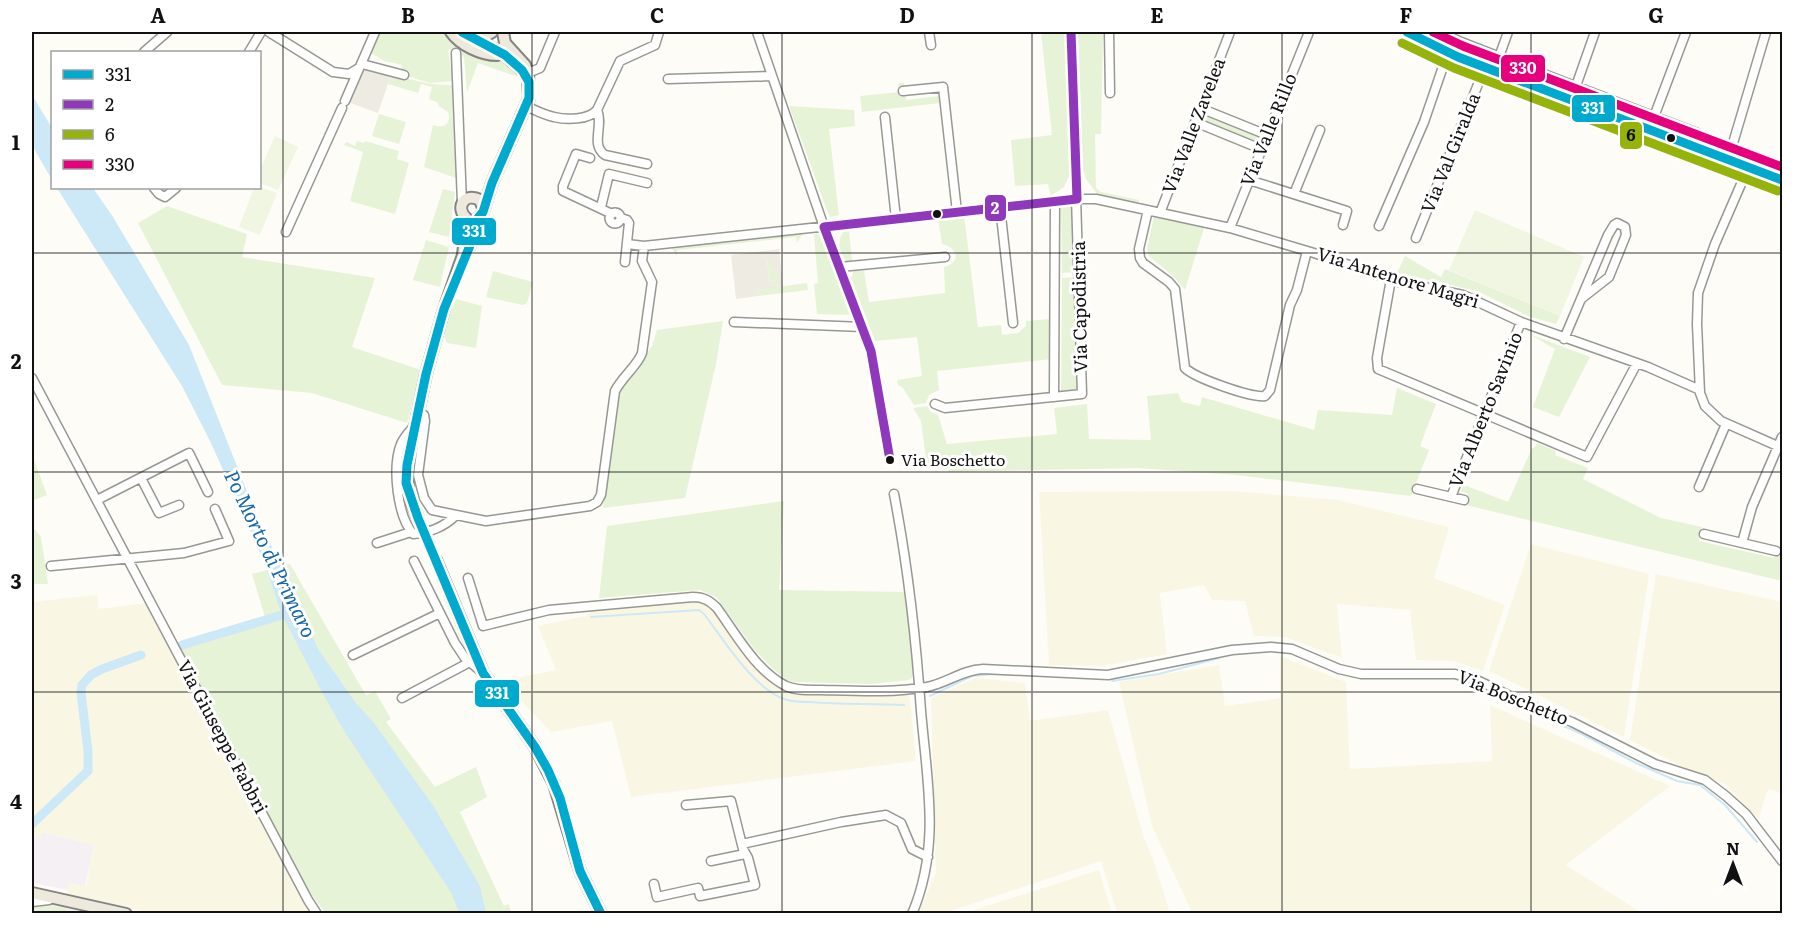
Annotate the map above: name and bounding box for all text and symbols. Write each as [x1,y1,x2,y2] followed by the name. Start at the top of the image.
[150,0,166,29] text: A
[401,0,415,29] text: B
[650,0,664,29] text: C
[899,0,915,29] text: D
[1150,0,1164,29] text: E
[1400,0,1413,29] text: F
[1648,0,1664,29] text: G
[51,51,261,189] legend
[1154,53,1231,197] street label: Via Valle Zavelea
[1500,54,1546,83] line badge: 330
[1509,55,1537,79] text: 330
[105,60,131,87] text: 331
[1233,69,1303,190] street label: Via Valle Rillo
[1413,88,1486,217] street label: Via Val Giralda
[105,90,114,117] text: 2
[1571,94,1616,123] line badge: 331
[1581,95,1605,119] text: 331
[105,120,115,147] text: 6
[1619,121,1643,150] line badge: 6
[1626,122,1636,146] text: 6
[12,126,20,156] text: 1
[1665,132,1677,144] unlabelled marker
[105,150,134,177] text: 330
[984,194,1007,222] line badge: 2
[991,195,1000,219] text: 2
[931,208,943,220] unlabelled marker
[451,217,497,246] line badge: 331
[462,218,486,242] text: 331
[1314,239,1483,314] street label: Via Antenore Magri
[1064,241,1093,373] street label: Via Capodistria
[1441,327,1528,492] street label: Via Alberto Savinio
[11,345,22,375] text: 2
[901,447,1005,471] place label: Via Boschetto
[884,454,896,466] marker: Via Boschetto
[218,464,325,642] water label: Po Morto di Primaro
[10,565,22,595] text: 3
[171,655,275,818] street label: Via Giuseppe Fabbri
[1454,662,1573,731] street label: Via Boschetto
[474,679,520,708] line badge: 331
[485,680,509,704] text: 331
[10,785,22,815] text: 4
[1703,834,1763,894] north arrow
[1726,836,1740,860] text: N

